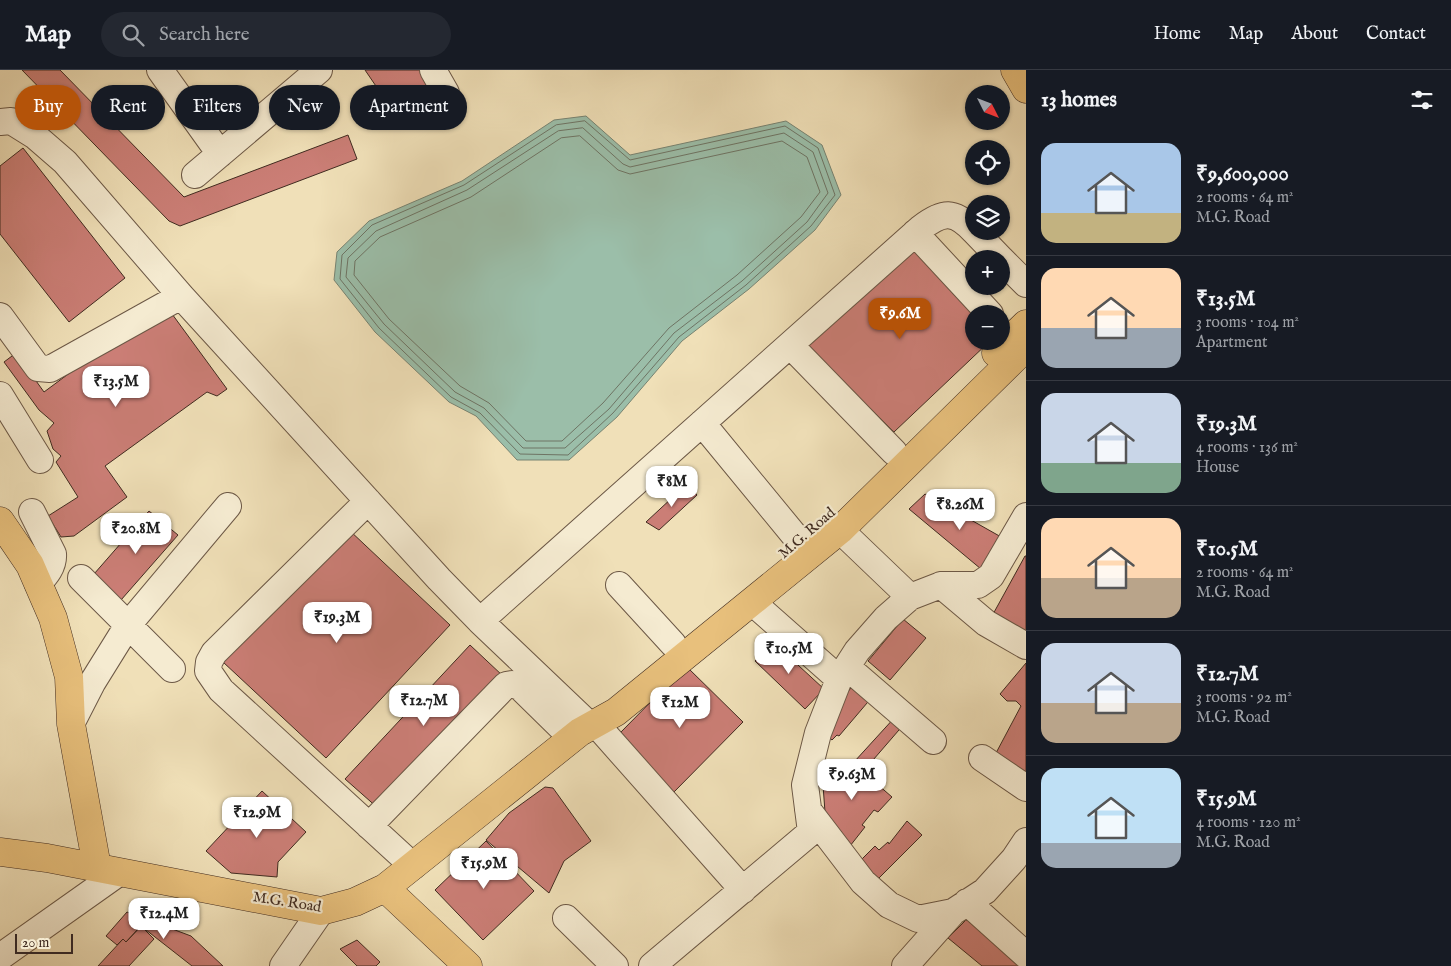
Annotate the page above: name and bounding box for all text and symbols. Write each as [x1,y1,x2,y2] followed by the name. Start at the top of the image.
[101,12,451,57] search box
[25,19,71,50] text: Map
[119,21,147,49] icon: search
[159,23,250,47] text: Search here
[1154,23,1201,46] text: Home
[1229,23,1263,46] text: Map
[1291,23,1338,46] text: About
[1366,23,1426,46] text: Contact
[15,85,81,130] chip: Buy
[91,85,165,130] chip: Rent
[175,85,259,130] chip: Filters
[269,85,340,130] chip: New
[350,85,467,130] chip: Apartment
[965,85,1010,130] north arrow
[965,85,1010,350] map controls
[1408,86,1436,114] icon: filters
[1041,87,1117,114] text: 13 homes
[965,140,1010,185] button: locate
[1196,161,1289,188] text: ₹9,600,000
[1081,163,1141,223] icon: home
[1196,188,1294,208] text: 2 rooms · 64 m²
[965,195,1010,240] button: layers
[1196,208,1270,228] text: M.G. Road
[965,250,1010,295] button: +
[1196,286,1256,313] text: ₹13.5M
[1081,288,1141,348] icon: home
[865,298,935,340] pin: ₹9.6M
[879,304,921,324] text: ₹9.6M
[965,305,1010,350] button: −
[1196,313,1299,333] text: 3 rooms · 104 m²
[1196,333,1267,353] text: Apartment
[75,366,157,408] pin: ₹13.5M
[93,372,139,392] text: ₹13.5M
[1196,411,1257,438] text: ₹19.3M
[1081,413,1141,473] icon: home
[1196,438,1298,458] text: 4 rooms · 136 m²
[1196,458,1239,478] text: House
[648,466,696,508] pin: ₹8M
[657,472,687,492] text: ₹8M
[919,488,1001,531] pin: ₹8.26M
[936,495,984,515] text: ₹8.26M
[775,502,840,563] street label: M.G. Road
[95,512,177,555] pin: ₹20.8M
[111,519,161,539] text: ₹20.8M
[1196,536,1258,563] text: ₹10.5M
[1081,538,1141,598] icon: home
[1196,563,1294,583] text: 2 rooms · 64 m²
[1196,583,1270,603] text: M.G. Road
[296,602,378,644] pin: ₹19.3M
[314,608,360,628] text: ₹19.3M
[748,632,830,675] pin: ₹10.5M
[765,639,813,659] text: ₹10.5M
[1196,661,1259,688] text: ₹12.7M
[1081,663,1141,723] icon: home
[383,684,465,727] pin: ₹12.7M
[650,686,710,729] pin: ₹12M
[1196,688,1292,708] text: 3 rooms · 92 m²
[400,691,448,711] text: ₹12.7M
[661,693,699,713] text: ₹12M
[1196,708,1270,728] text: M.G. Road
[811,758,893,801] pin: ₹9.63M
[828,765,876,785] text: ₹9.63M
[1196,786,1257,813] text: ₹15.9M
[1081,788,1141,848] icon: home
[216,796,298,839] pin: ₹12.9M
[233,803,281,823] text: ₹12.9M
[1196,813,1301,833] text: 4 rooms · 120 m²
[1196,833,1270,853] text: M.G. Road
[443,848,525,890] pin: ₹15.9M
[461,854,507,874] text: ₹15.9M
[251,887,324,917] street label: M.G. Road
[123,898,205,940] pin: ₹12.4M
[139,904,189,924] text: ₹12.4M
[15,931,72,954] scale bar
[22,934,49,952] text: 20 m

